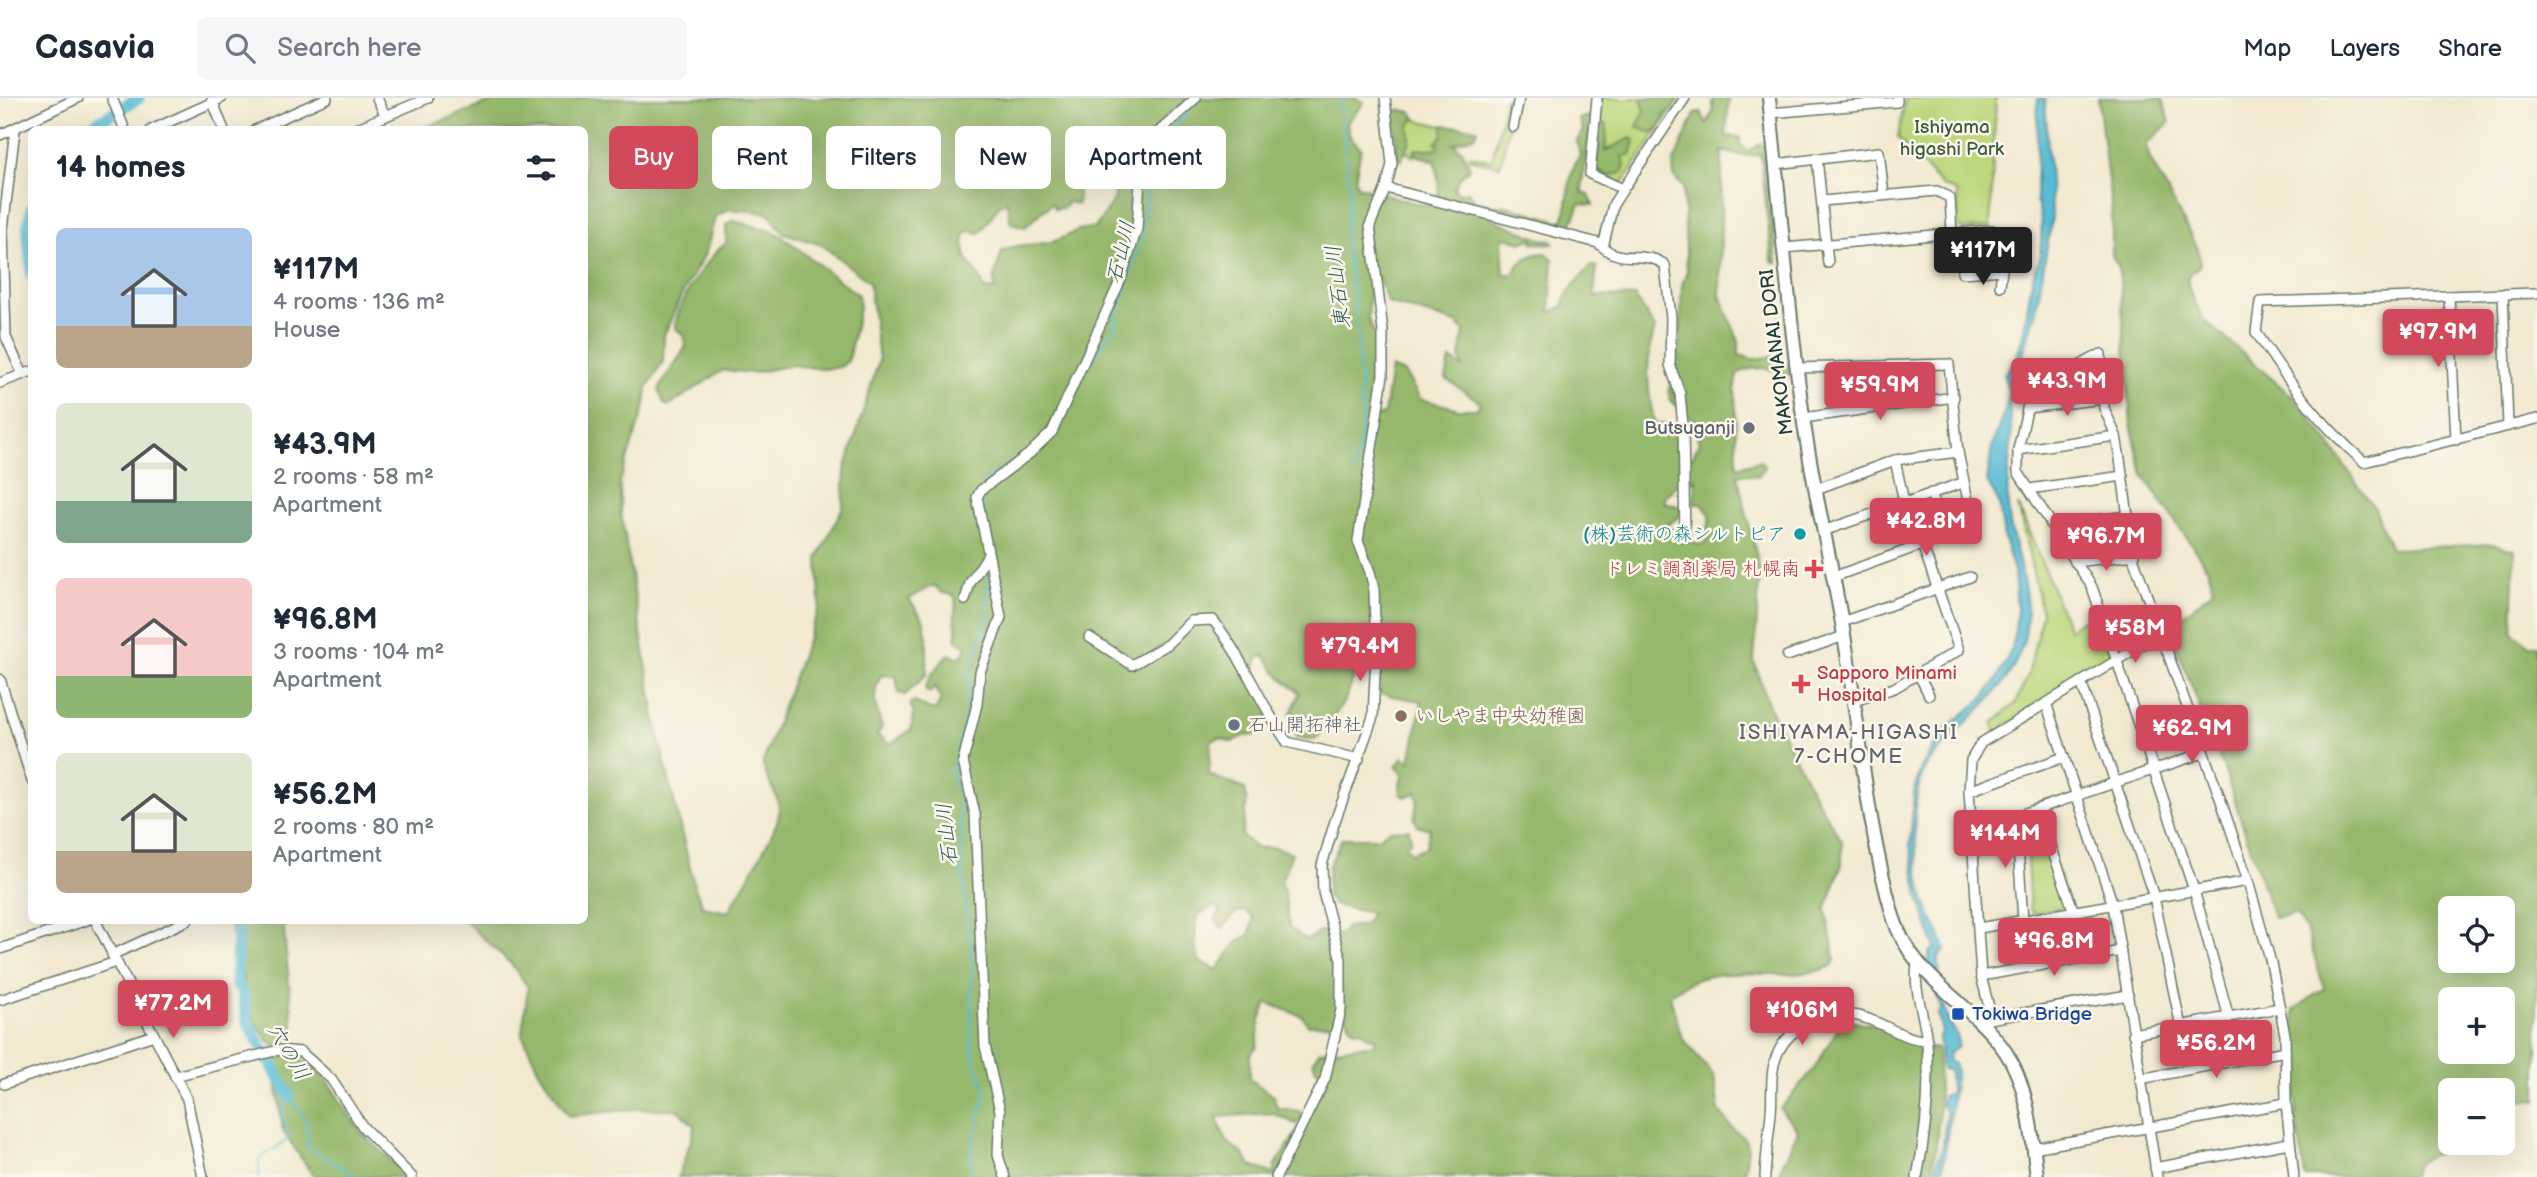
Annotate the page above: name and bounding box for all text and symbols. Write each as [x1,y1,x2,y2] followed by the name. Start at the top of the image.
[197,17,687,80] search box
[35,28,155,68] text: Casavia
[221,29,259,67] icon: search
[277,33,421,64] text: Search here
[2243,34,2291,63] text: Map
[2329,34,2400,63] text: Layers
[2438,34,2502,63] text: Share
[1900,116,2005,161] park label: Ishiyama higashi Park
[609,126,698,189] chip: Buy
[712,126,812,189] chip: Rent
[826,126,941,189] chip: Filters
[955,126,1051,189] chip: New
[1065,126,1226,189] chip: Apartment
[522,149,560,187] icon: filters
[56,150,185,186] text: 14 homes
[1101,218,1141,286] water label: 石山川
[1934,228,2032,287] pin: ¥117M
[1950,236,2016,264] text: ¥117M
[1320,244,1356,330] water label: 東石山川
[273,252,359,288] text: ¥117M
[112,256,196,340] icon: home
[1755,268,1799,436] street label: MAKOMANAI DORI
[273,288,445,316] text: 4 rooms · 136 m²
[2381,310,2495,369] pin: ¥97.9M
[273,316,340,344] text: House
[2399,318,2477,346] text: ¥97.9M
[2010,358,2124,418] pin: ¥43.9M
[1823,362,1937,422] pin: ¥59.9M
[2027,367,2107,395] text: ¥43.9M
[1840,371,1920,399] text: ¥59.9M
[1644,417,1735,440] place label: Butsuganji
[1741,420,1757,436] marker: Butsuganji
[273,427,377,463] text: ¥43.9M
[112,431,196,515] icon: home
[273,463,434,491] text: 2 rooms · 58 m²
[273,491,382,519] text: Apartment
[1869,498,1983,558] pin: ¥42.8M
[1886,507,1966,535] text: ¥42.8M
[2049,514,2163,573] pin: ¥96.7M
[2066,522,2146,550] text: ¥96.7M
[1583,523,1786,546] place label: (株)芸術の森シルトピア
[1792,526,1808,542] marker: (株)芸術の森シルトピア
[1605,558,1800,581] place label: ドレミ調剤薬局 札幌南
[1806,561,1822,577] marker: ドレミ調剤薬局 札幌南
[273,602,378,638] text: ¥96.8M
[112,606,196,690] icon: home
[2094,606,2176,665] pin: ¥58M
[2104,614,2166,642] text: ¥58M
[1303,624,1417,683] pin: ¥79.4M
[1321,632,1399,660] text: ¥79.4M
[273,638,444,666] text: 3 rooms · 104 m²
[1817,662,1957,707] place label: Sapporo Minami Hospital
[273,666,382,694] text: Apartment
[1791,674,1811,694] marker: Sapporo Minami Hospital
[1415,705,1586,728] place label: いしやま中央幼稚園
[2135,706,2249,765] pin: ¥62.9M
[1393,708,1409,724] marker: いしやま中央幼稚園
[1248,714,1362,737] place label: 石山開拓神社
[2152,714,2232,742] text: ¥62.9M
[1226,717,1242,733] marker: 石山開拓神社
[1739,720,1959,769] district label: ISHIYAMA-HIGASHI 7-CHOME
[273,777,377,813] text: ¥56.2M
[112,781,196,865] icon: home
[931,801,963,867] water label: 石山川
[1956,810,2054,870] pin: ¥144M
[273,813,434,841] text: 2 rooms · 80 m²
[1970,819,2040,847] text: ¥144M
[273,841,382,869] text: Apartment
[2438,896,2515,1155] map controls
[2438,896,2515,973] button: locate
[1997,918,2111,978] pin: ¥96.8M
[2014,927,2094,955] text: ¥96.8M
[116,981,230,1040] pin: ¥77.2M
[2438,987,2515,1064] button: +
[1753,988,1851,1047] pin: ¥106M
[134,989,212,1017] text: ¥77.2M
[1766,996,1838,1024] text: ¥106M
[1972,1003,2092,1026] place label: Tokiwa Bridge
[1950,1006,1966,1022] marker: Tokiwa Bridge
[261,1019,315,1085] water label: 穴の川
[2159,1020,2273,1080] pin: ¥56.2M
[2176,1029,2256,1057] text: ¥56.2M
[2438,1078,2515,1155] button: −

